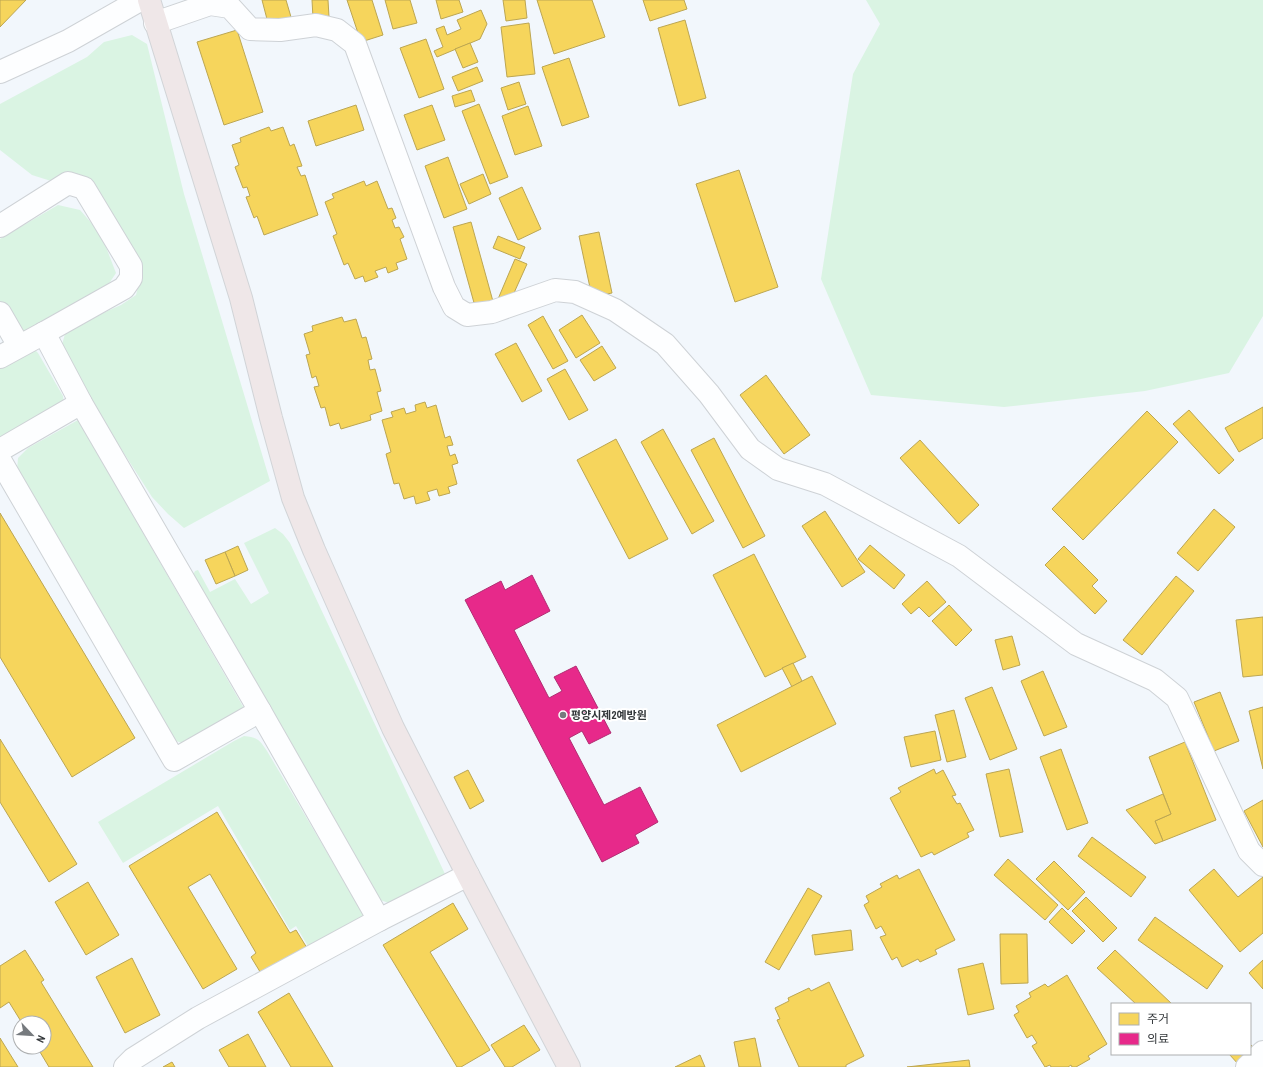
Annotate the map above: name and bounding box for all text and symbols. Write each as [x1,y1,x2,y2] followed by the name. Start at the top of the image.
[571,708,647,722] place label: 평양시제2예방원
[558,710,568,720] marker: 평양시제2예방원
[1111,1003,1251,1055] legend
[1147,1011,1169,1027] text: 주거
[12,1015,52,1055] north arrow
[1147,1031,1169,1047] text: 의료
[33,1033,49,1045] text: N

